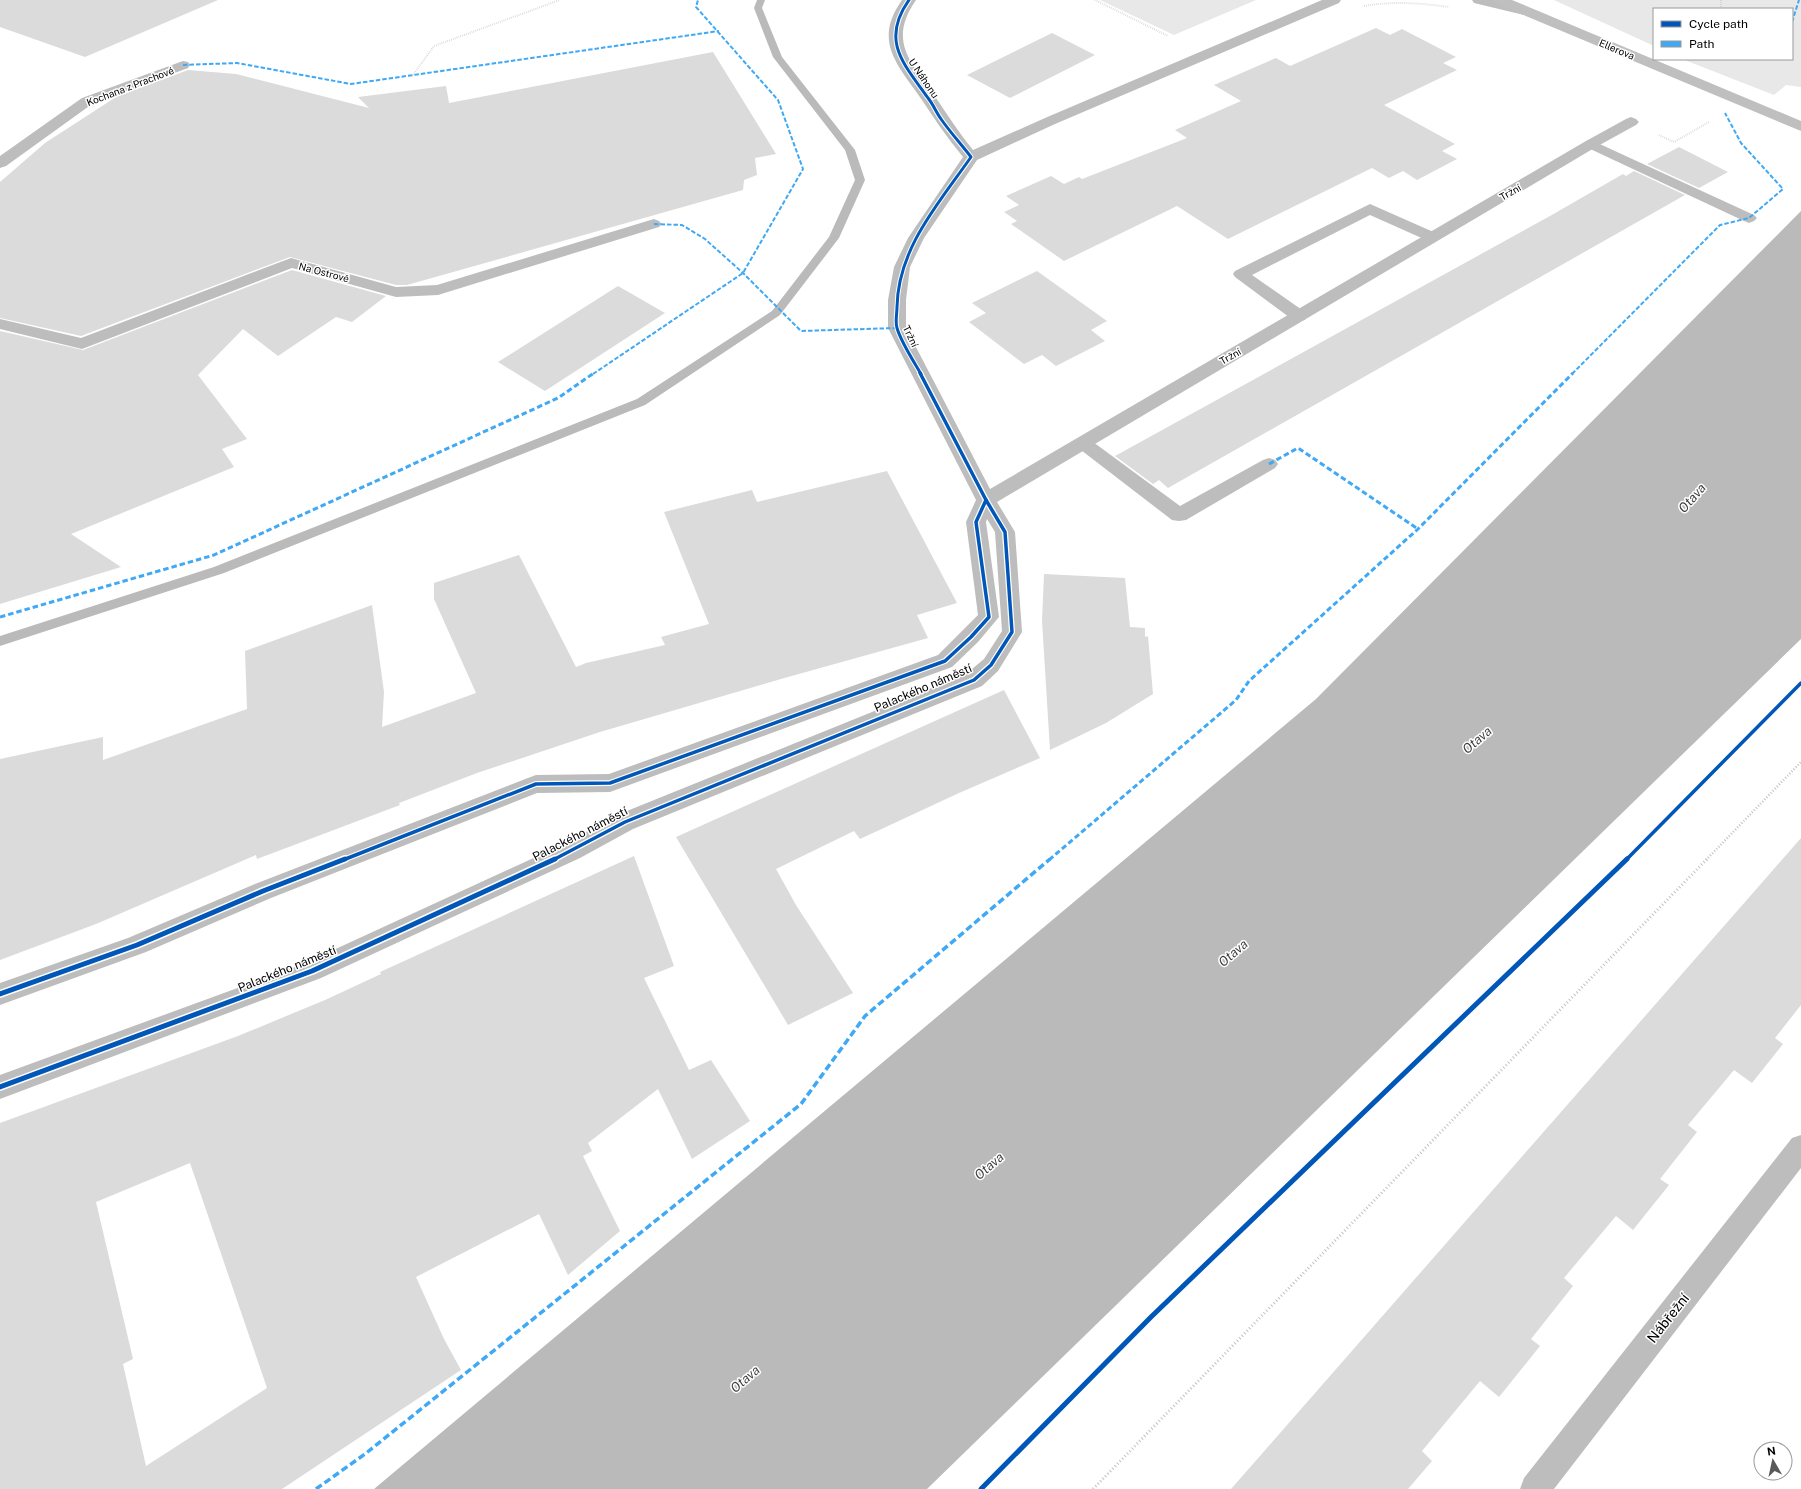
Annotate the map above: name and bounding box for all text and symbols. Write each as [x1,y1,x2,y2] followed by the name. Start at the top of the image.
[1653,8,1793,60] legend
[1689,17,1748,31] text: Cycle path
[1598,36,1636,62] street label: Ellerova
[1689,37,1715,51] text: Path
[906,56,942,100] street label: U Náhonu
[85,64,176,108] street label: Kochana z Prachové
[1497,181,1523,203] street label: Tržní
[298,260,351,285] street label: Na Ostrově
[901,323,922,349] street label: Tržní
[1217,345,1243,367] street label: Tržní
[1675,480,1709,516] water label: Otava
[872,661,975,715] street label: Palackého náměstí
[1459,723,1495,757] water label: Otava
[530,803,631,864] street label: Palackého náměstí
[1215,936,1251,970] water label: Otava
[236,942,339,995] street label: Palackého náměstí
[971,1149,1007,1183] water label: Otava
[1644,1290,1693,1346] street label: Nábřežní
[727,1362,763,1396] water label: Otava
[1753,1441,1793,1481] north arrow
[1766,1445,1777,1458] text: N

